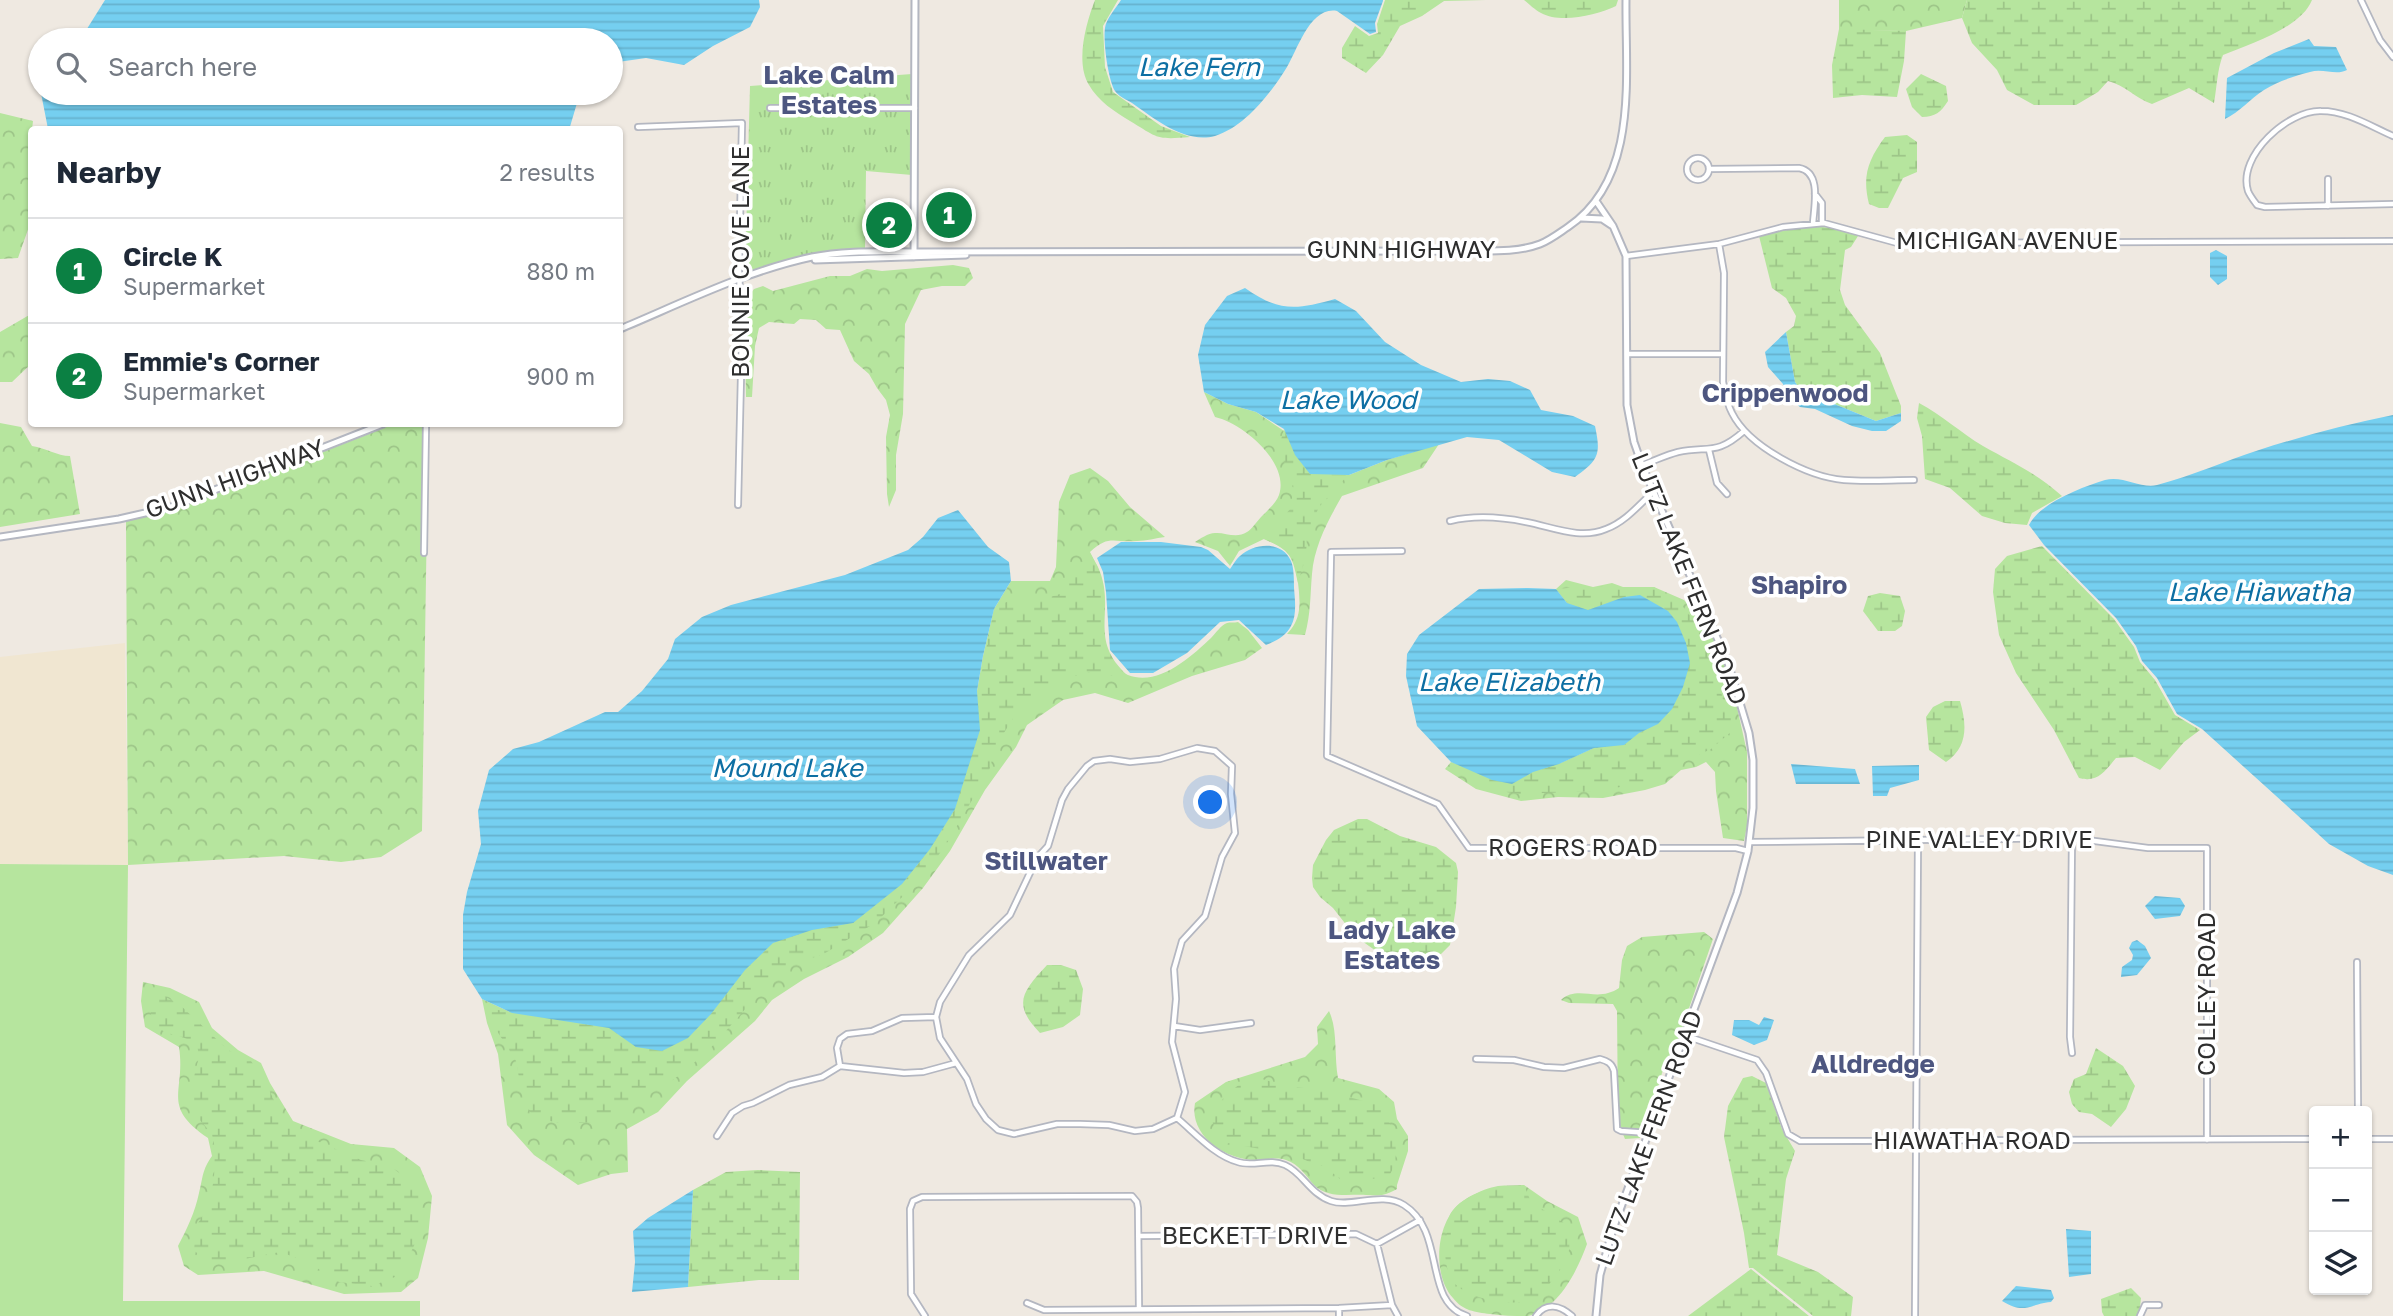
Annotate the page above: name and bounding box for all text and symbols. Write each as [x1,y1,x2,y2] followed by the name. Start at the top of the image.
[28,28,623,105] search box
[52,48,90,86] icon: search
[108,51,257,82] text: Search here
[1138,51,1261,82] water label: Lake Fern
[763,59,895,120] district label: Lake Calm Estates
[725,146,754,378] street label: BONNIE COVE LANE
[56,154,161,190] text: Nearby
[499,158,595,186] text: 2 results
[926,189,972,241] pin: 1
[866,199,912,251] pin: 2
[1896,225,2118,254] street label: MICHIGAN AVENUE
[1307,234,1496,263] street label: GUNN HIGHWAY
[123,241,223,272] text: Circle K
[73,257,85,285] text: 1
[527,257,595,285] text: 880 m
[123,272,266,300] text: Supermarket
[123,346,320,377] text: Emmie's Corner
[72,362,86,390] text: 2
[526,362,595,390] text: 900 m
[123,377,266,405] text: Supermarket
[1701,377,1869,408] district label: Crippenwood
[1280,384,1419,415] water label: Lake Wood
[141,432,329,523] street label: GUNN HIGHWAY
[1626,448,1754,709] street label: LUTZ LAKE FERN ROAD
[1751,569,1847,600] district label: Shapiro
[2168,576,2352,607] water label: Lake Hiawatha
[1418,666,1601,697] water label: Lake Elizabeth
[711,752,865,783] water label: Mound Lake
[1193,785,1227,819] your location
[1865,824,2093,853] street label: PINE VALLEY DRIVE
[1488,832,1658,861] street label: ROGERS ROAD
[984,845,1108,876] district label: Stillwater
[2191,912,2220,1076] street label: COLLEY ROAD
[1328,914,1456,975] district label: Lady Lake Estates
[1588,1006,1707,1269] street label: LUTZ LAKE FERN ROAD
[1811,1048,1935,1079] district label: Alldredge
[2309,1106,2372,1295] map controls
[2309,1106,2372,1169] button: +
[1873,1125,2071,1154] street label: HIAWATHA ROAD
[2309,1169,2372,1232] button: −
[1162,1220,1348,1249] street label: BECKETT DRIVE
[2309,1232,2372,1295] button: layers

